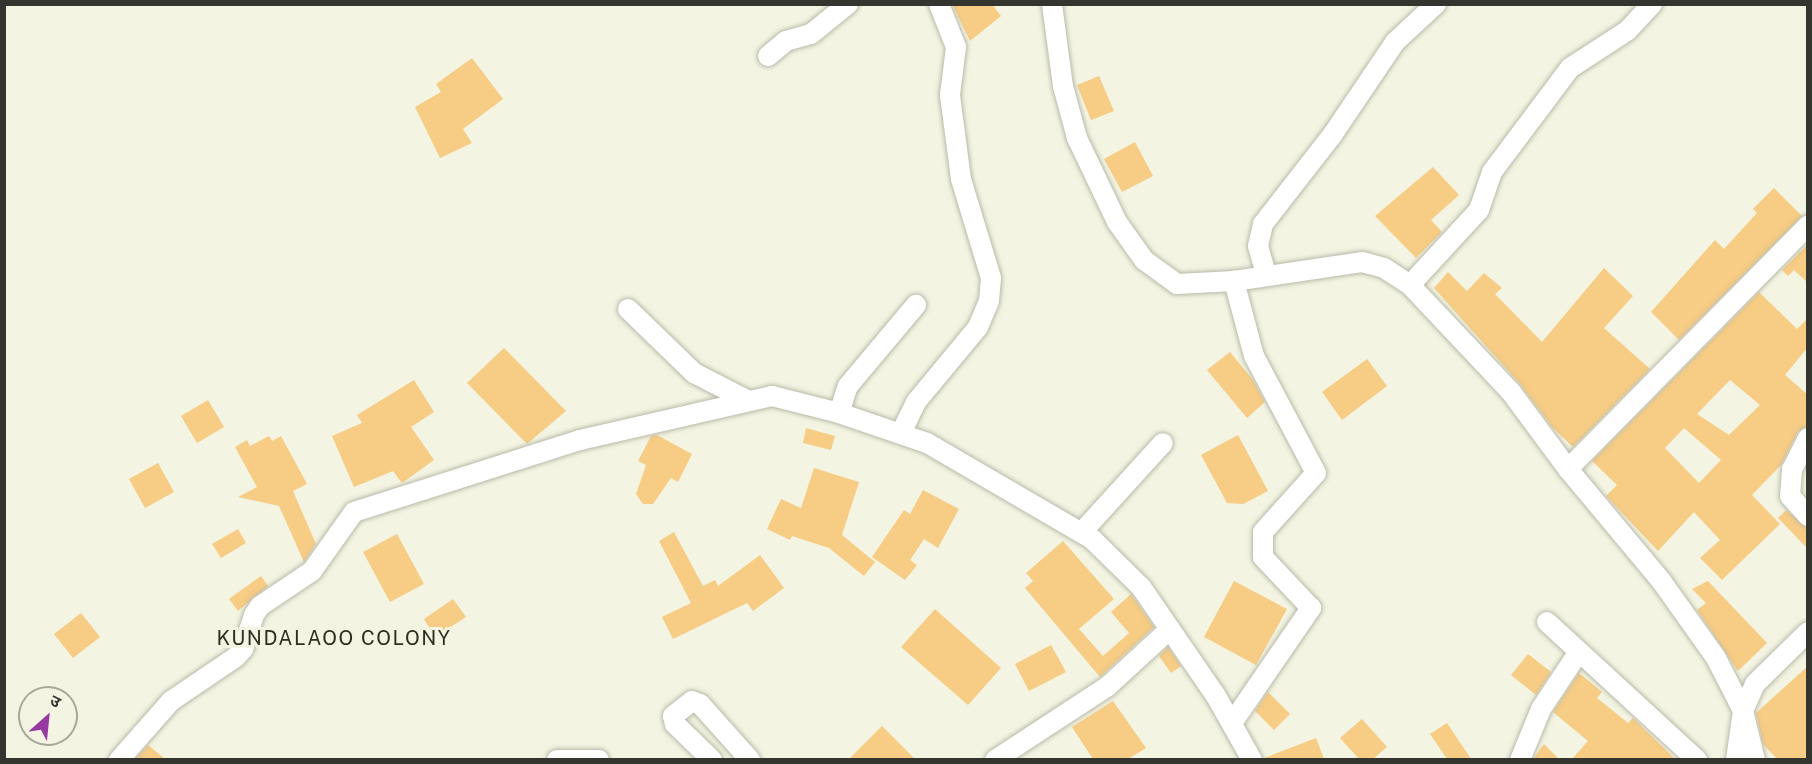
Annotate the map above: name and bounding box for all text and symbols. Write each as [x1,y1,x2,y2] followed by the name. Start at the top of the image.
[217,626,451,650] district label: KUNDALAOO COLONY
[18,686,78,746] north arrow
[47,691,64,712] text: उ

